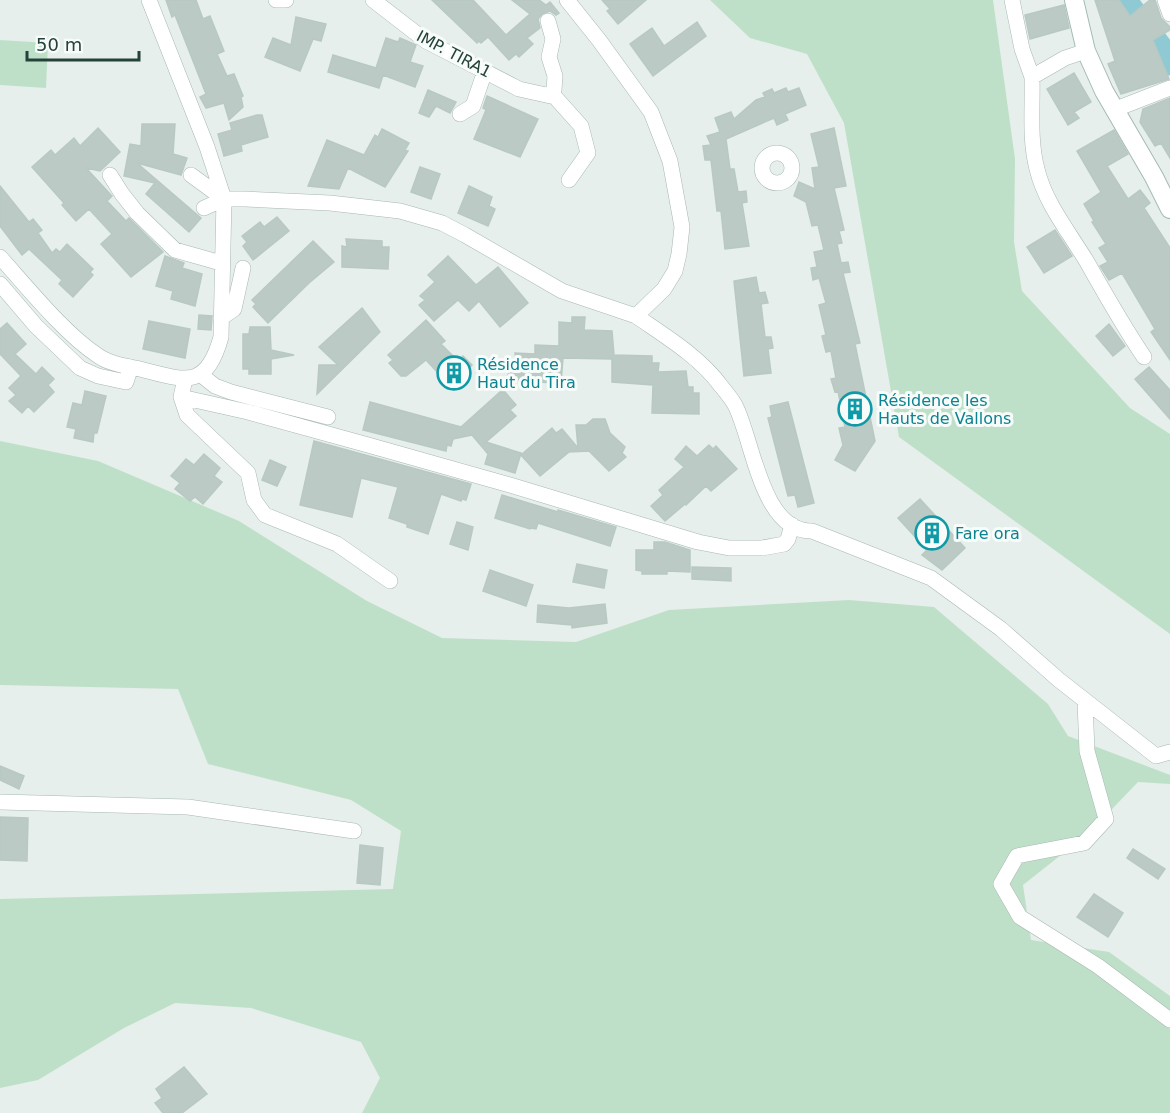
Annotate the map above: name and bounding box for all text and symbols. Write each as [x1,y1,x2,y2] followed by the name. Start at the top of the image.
[27,24,140,62] scale bar
[413,26,495,82] street label: IMP. TIRA1
[36,34,82,55] text: 50 m
[436,355,472,391] building icon: Résidence Haut du Tira
[477,355,576,392] place label: Résidence Haut du Tira
[837,391,873,427] building icon: Résidence les Hauts de Vallons
[878,391,1011,428] place label: Résidence les Hauts de Vallons
[914,515,950,551] building icon: Fare ora
[955,524,1020,543] place label: Fare ora

